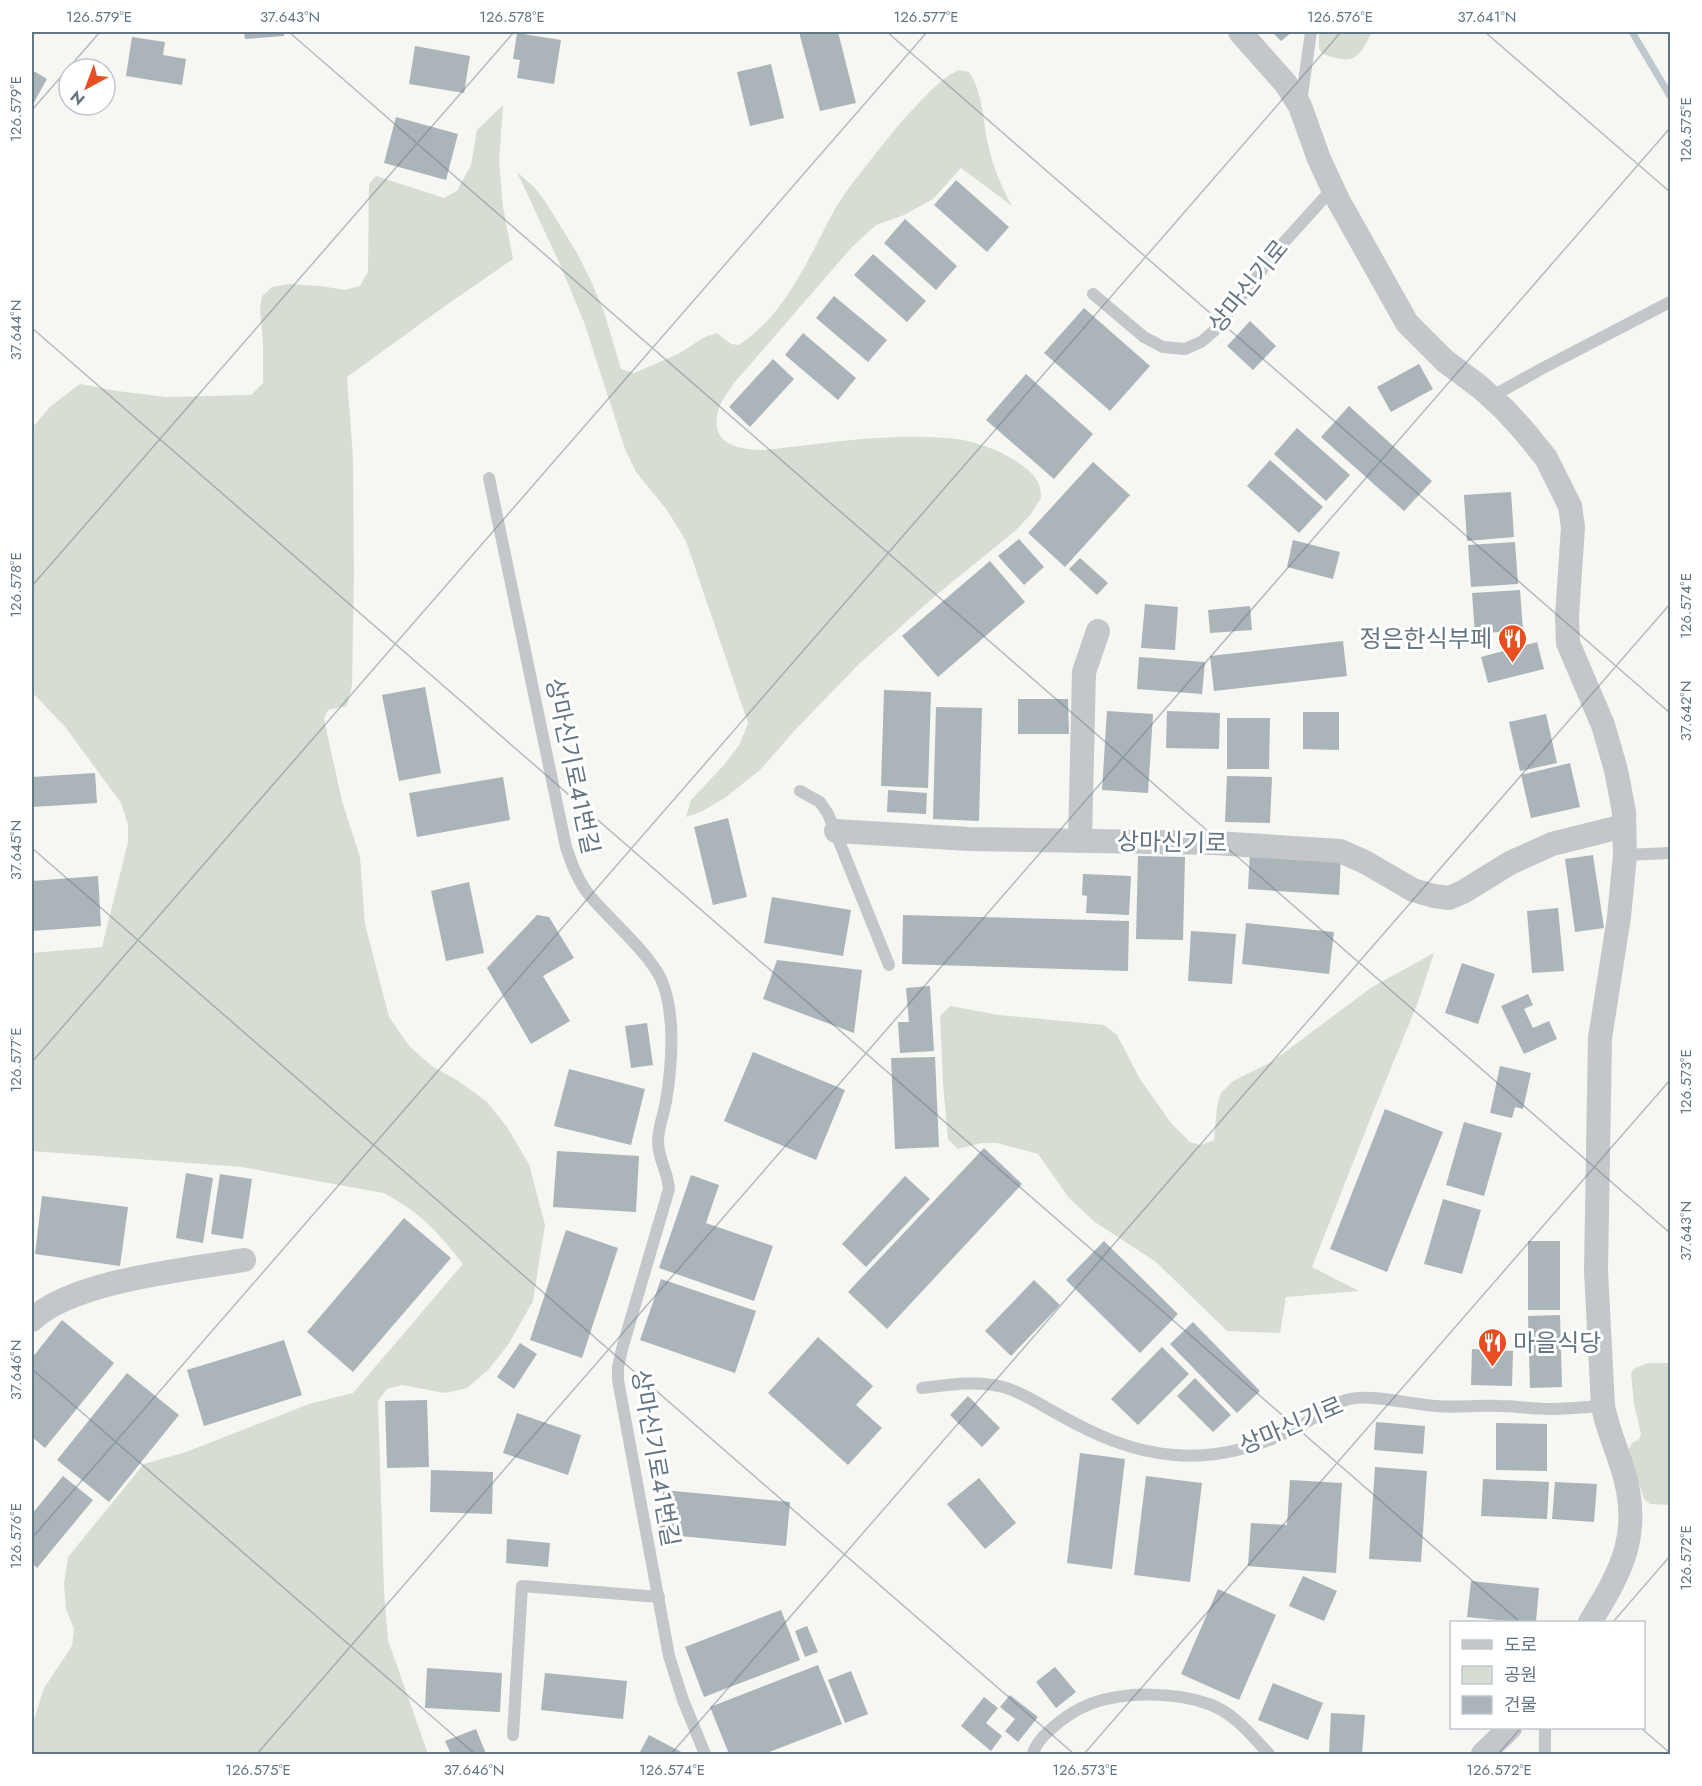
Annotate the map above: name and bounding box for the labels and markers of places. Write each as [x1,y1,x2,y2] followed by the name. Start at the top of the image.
[1360,621,1492,656] place label: 정은한식부페
[1497,622,1529,664] restaurant icon: 정은한식부페
[1513,1325,1601,1360] place label: 마을식당
[1476,1326,1508,1368] restaurant icon: 마을식당

